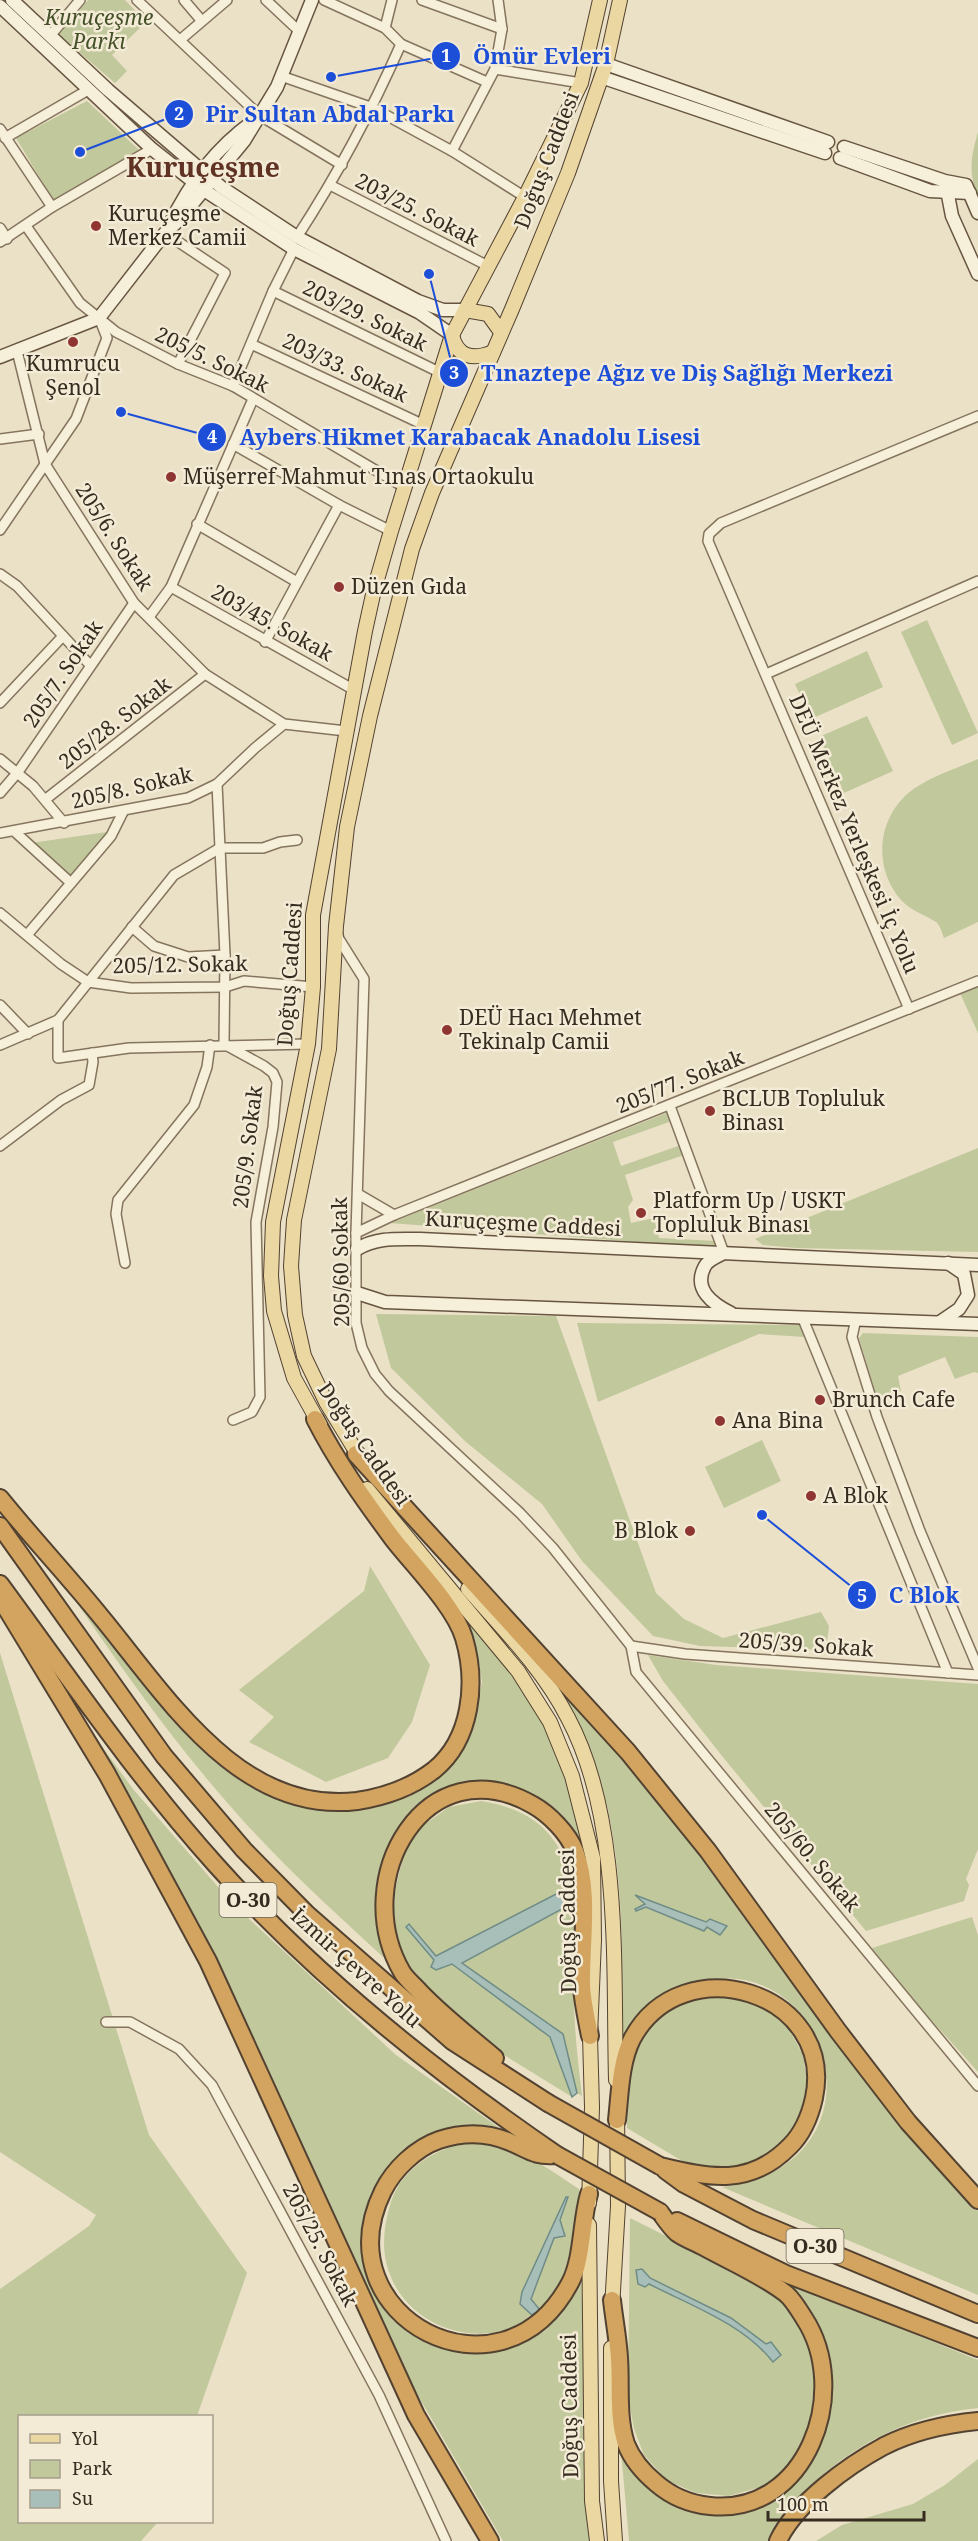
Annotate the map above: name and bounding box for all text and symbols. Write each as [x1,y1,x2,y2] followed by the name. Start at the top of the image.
[44,3,153,55] park label: Kuruçeşme Parkı
[431,36,623,76] callout: Ömür Evleri
[473,40,611,70] text: Ömür Evleri
[441,43,451,67] text: 1
[507,87,585,232] street label: Doğuş Caddesi
[164,94,467,134] callout: Pir Sultan Abdal Parkı
[206,98,455,128] text: Pir Sultan Abdal Parkı
[174,101,184,125] text: 2
[126,148,280,185] district label: Kuruçeşme
[351,166,485,253] street label: 203/25. Sokak
[108,199,246,251] place label: Kuruçeşme Merkez Camii
[89,219,103,233] marker: Kuruçeşme Merkez Camii
[298,273,433,358] street label: 203/29. Sokak
[151,319,275,399] street label: 205/5. Sokak
[278,326,413,409] street label: 203/33. Sokak
[66,335,80,349] marker: Kumrucu Şenol
[26,349,120,401] place label: Kumrucu Şenol
[439,353,905,393] callout: Tınaztepe Ağız ve Diş Sağlığı Merkezi
[481,357,893,387] text: Tınaztepe Ağız ve Diş Sağlığı Merkezi
[449,360,459,384] text: 3
[197,417,712,457] callout: Aybers Hikmet Karabacak Anadolu Lisesi
[239,421,701,451] text: Aybers Hikmet Karabacak Anadolu Lisesi
[207,424,217,448] text: 4
[183,462,534,490] place label: Müşerref Mahmut Tınas Ortaokulu
[164,470,178,484] marker: Müşerref Mahmut Tınas Ortaokulu
[69,477,161,597] street label: 205/6. Sokak
[351,572,467,600] place label: Düzen Gıda
[206,577,339,668] street label: 203/45. Sokak
[332,580,346,594] marker: Düzen Gıda
[16,614,109,733] street label: 205/7. Sokak
[52,669,177,775] street label: 205/28. Sokak
[783,690,927,978] street label: DEÜ Merkez Yerleşkesi İç Yolu
[68,759,196,815] street label: 205/8. Sokak
[270,900,308,1047] street label: Doğuş Caddesi
[112,949,249,979] street label: 205/12. Sokak
[459,1003,642,1055] place label: DEÜ Hacı Mehmet Tekinalp Camii
[440,1023,454,1037] marker: DEÜ Hacı Mehmet Tekinalp Camii
[612,1042,748,1119] street label: 205/77. Sokak
[226,1083,269,1210] street label: 205/9. Sokak
[722,1084,885,1136] place label: BCLUB Topluluk Binası
[703,1104,717,1118] marker: BCLUB Topluluk Binası
[653,1186,846,1238] place label: Platform Up / USKT Topluluk Binası
[325,1196,355,1327] street label: 205/60 Sokak
[424,1204,622,1242] street label: Kuruçeşme Caddesi
[634,1206,648,1220] marker: Platform Up / USKT Topluluk Binası
[312,1376,418,1511] street label: Doğuş Caddesi
[832,1385,955,1413] place label: Brunch Cafe
[813,1393,827,1407] marker: Brunch Cafe
[732,1406,823,1434] place label: Ana Bina
[713,1414,727,1428] marker: Ana Bina
[823,1481,889,1509] place label: A Blok
[804,1489,818,1503] marker: A Blok
[614,1516,679,1544] place label: B Blok
[683,1524,697,1538] marker: B Blok
[847,1575,972,1615] callout: C Blok
[889,1579,959,1609] text: C Blok
[857,1583,867,1607] text: 5
[738,1625,875,1663] street label: 205/39. Sokak
[759,1796,867,1918] street label: 205/60. Sokak
[552,1848,582,1994] street label: Doğuş Caddesi
[220,1883,276,1917] road number: O-30
[285,1901,428,2033] street label: İzmir Çevre Yolu
[277,2178,365,2312] street label: 205/25. Sokak
[786,2229,844,2263] road number: O-30
[554,2333,584,2479] street label: Doğuş Caddesi
[18,2415,213,2523] legend
[71,2426,98,2450] text: Yol
[72,2456,112,2480] text: Park
[768,2484,924,2522] scale bar
[72,2486,94,2510] text: Su
[777,2492,829,2516] text: 100 m

